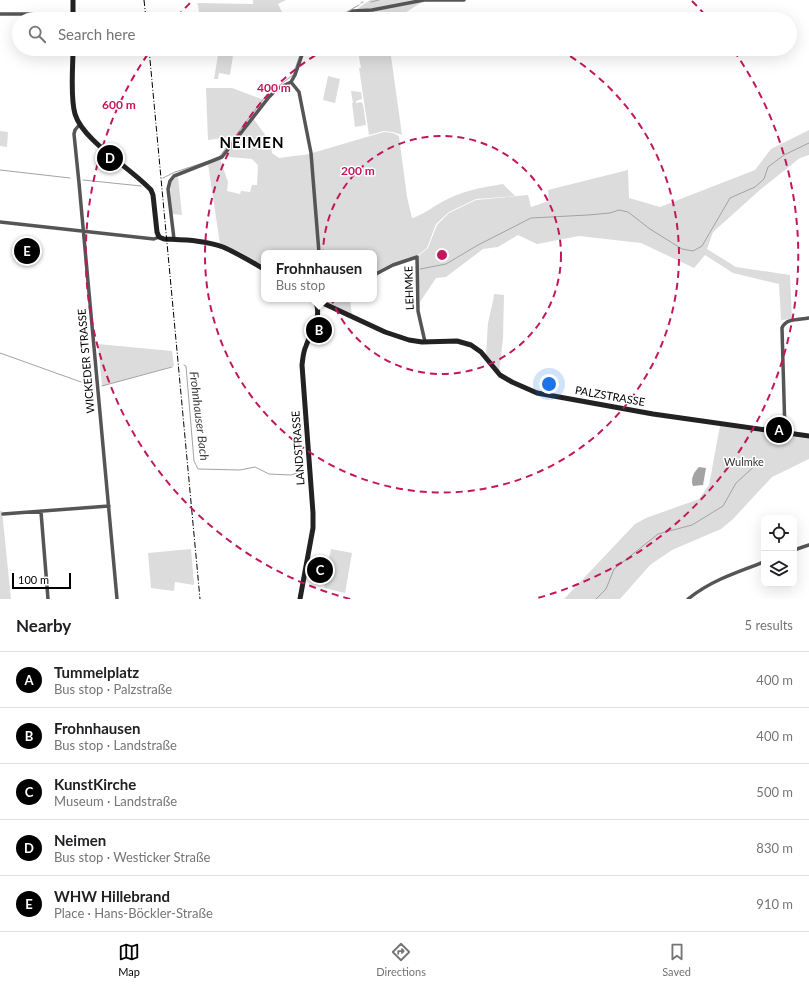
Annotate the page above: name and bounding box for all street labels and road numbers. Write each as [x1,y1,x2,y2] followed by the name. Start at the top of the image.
[401,266,416,310] street label: LEHMKE
[74,308,97,414] street label: WICKEDER STRASSE
[574,383,646,408] street label: PALZSTRASSE
[288,410,307,486] street label: LANDSTRASSE

